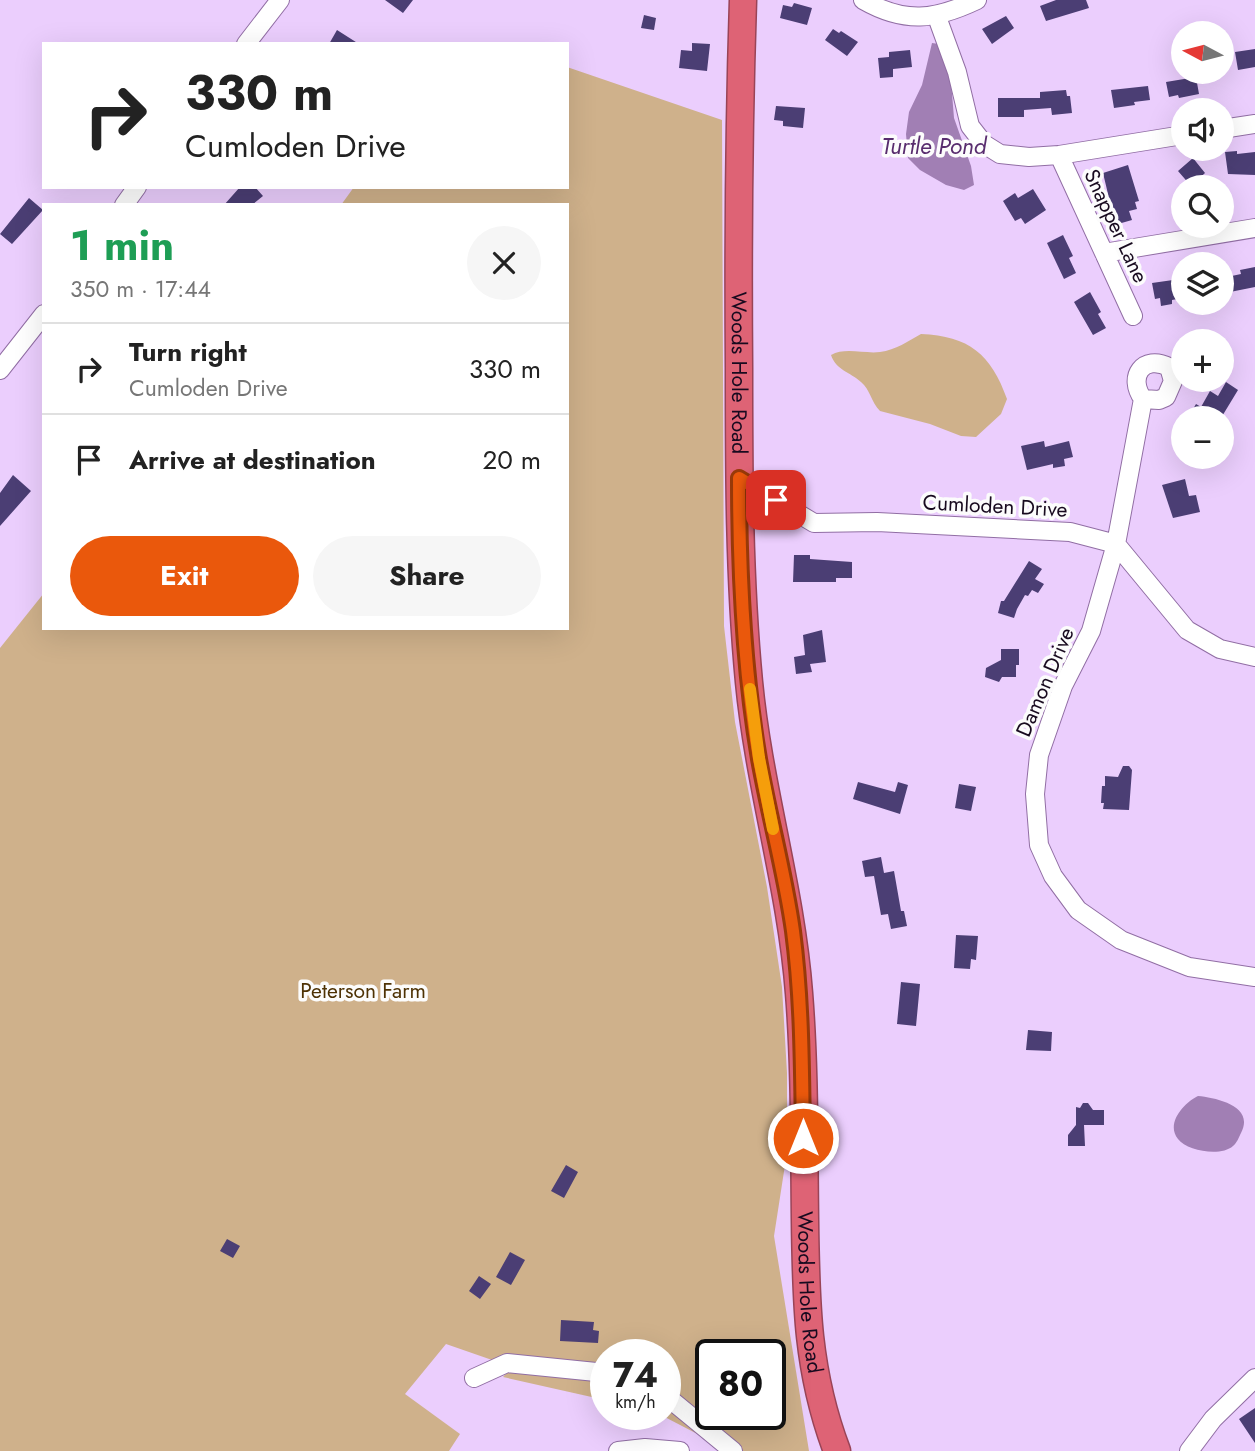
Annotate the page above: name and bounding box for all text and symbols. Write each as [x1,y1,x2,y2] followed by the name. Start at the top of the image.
[1171,21,1234,84] north arrow
[1171,21,1234,469] map controls
[185,58,333,128] text: 330 m
[70,70,161,161] icon: right
[1171,98,1234,161] button: sound
[185,123,406,169] text: Cumloden Drive
[882,129,988,163] water label: Turtle Pond
[1077,164,1156,288] street label: Snapper Lane
[1171,175,1234,238] button: search
[70,215,174,276] text: 1 min
[467,226,541,300] button: close
[1171,252,1234,315] button: layers
[70,272,211,306] text: 350 m · 17:44
[724,292,754,454] street label: Woods Hole Road
[1171,329,1234,392] button: +
[129,333,247,371] text: Turn right
[70,350,108,388] icon: right
[469,350,541,388] text: 330 m
[129,371,288,405] text: Cumloden Drive
[1171,406,1234,469] button: −
[70,441,108,479] icon: arrive
[129,441,376,479] text: Arrive at destination
[483,441,541,479] text: 20 m
[746,470,806,530] pin
[757,481,795,519] icon: arrive
[922,487,1068,525] street label: Cumloden Drive
[70,536,299,616] button: Exit
[313,536,541,616] button: Share
[1008,622,1082,741] street label: Damon Drive
[300,976,426,1006] park label: Peterson Farm
[766,1101,840,1175] position arrow
[790,1211,830,1376] street label: Woods Hole Road
[695,1339,786,1430] speed limit sign: 80
[613,1350,658,1400] text: 74
[615,1389,656,1415] text: km/h

